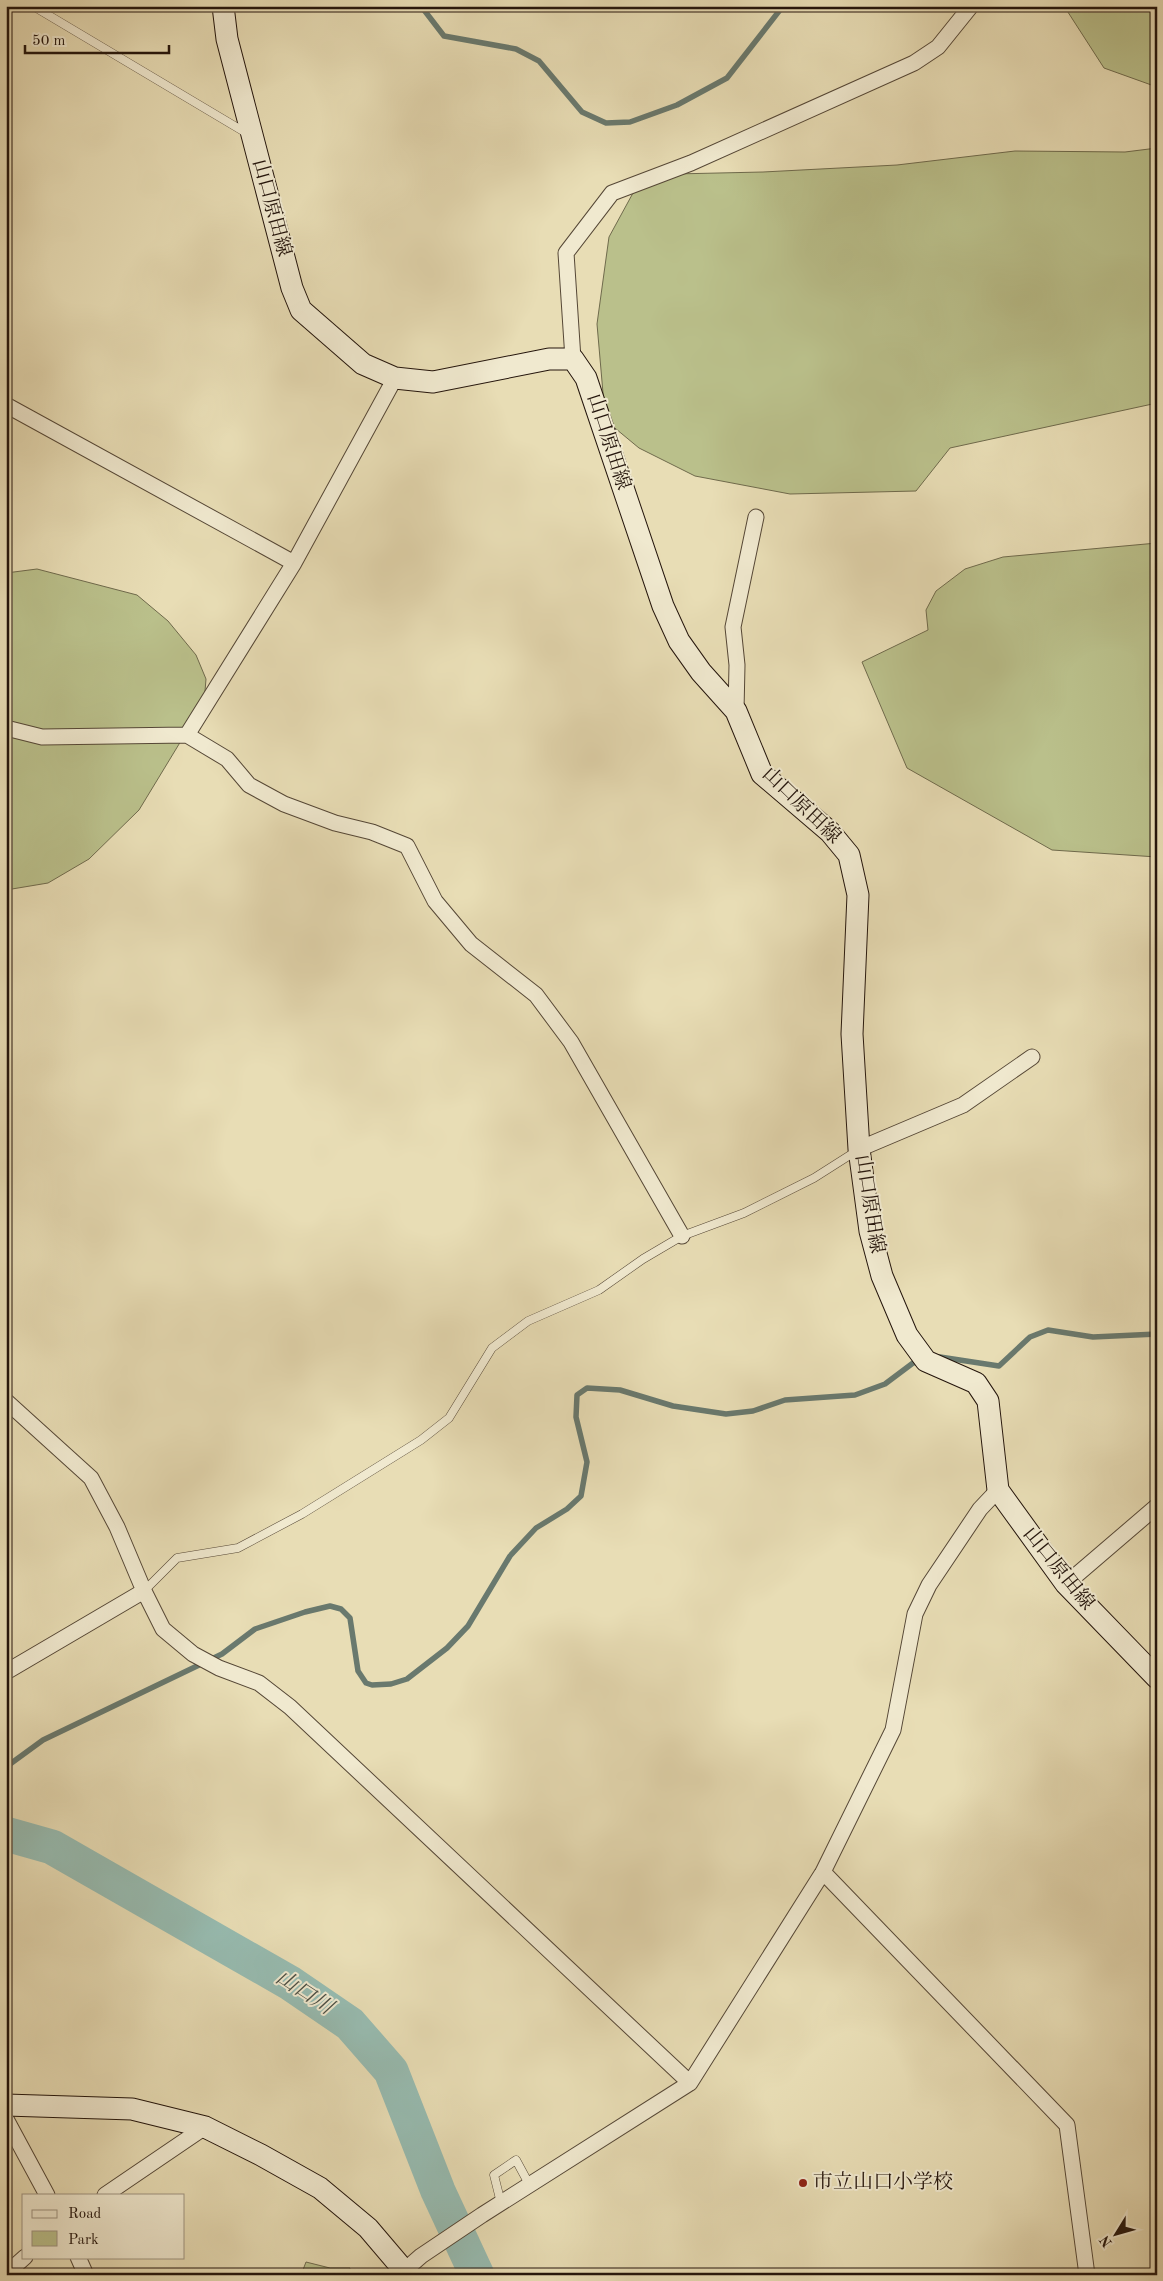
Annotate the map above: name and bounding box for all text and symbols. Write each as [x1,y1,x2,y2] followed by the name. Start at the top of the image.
[25,22,169,54] scale bar
[32,34,66,49] text: 50 m
[248,157,296,259] street label: 山口原田線
[583,391,635,493] street label: 山口原田線
[758,763,845,848] street label: 山口原田線
[851,1153,889,1255] street label: 山口原田線
[1019,1523,1099,1614] street label: 山口原田線
[272,1965,339,2020] water label: 山口川
[813,2171,953,2193] place label: 市立山口小学校
[797,2177,809,2189] marker: 市立山口小学校
[22,2194,185,2258] legend
[68,2207,102,2222] text: Road
[1090,2208,1140,2258] north arrow
[1097,2232,1115,2250] text: N
[68,2233,99,2248] text: Park

